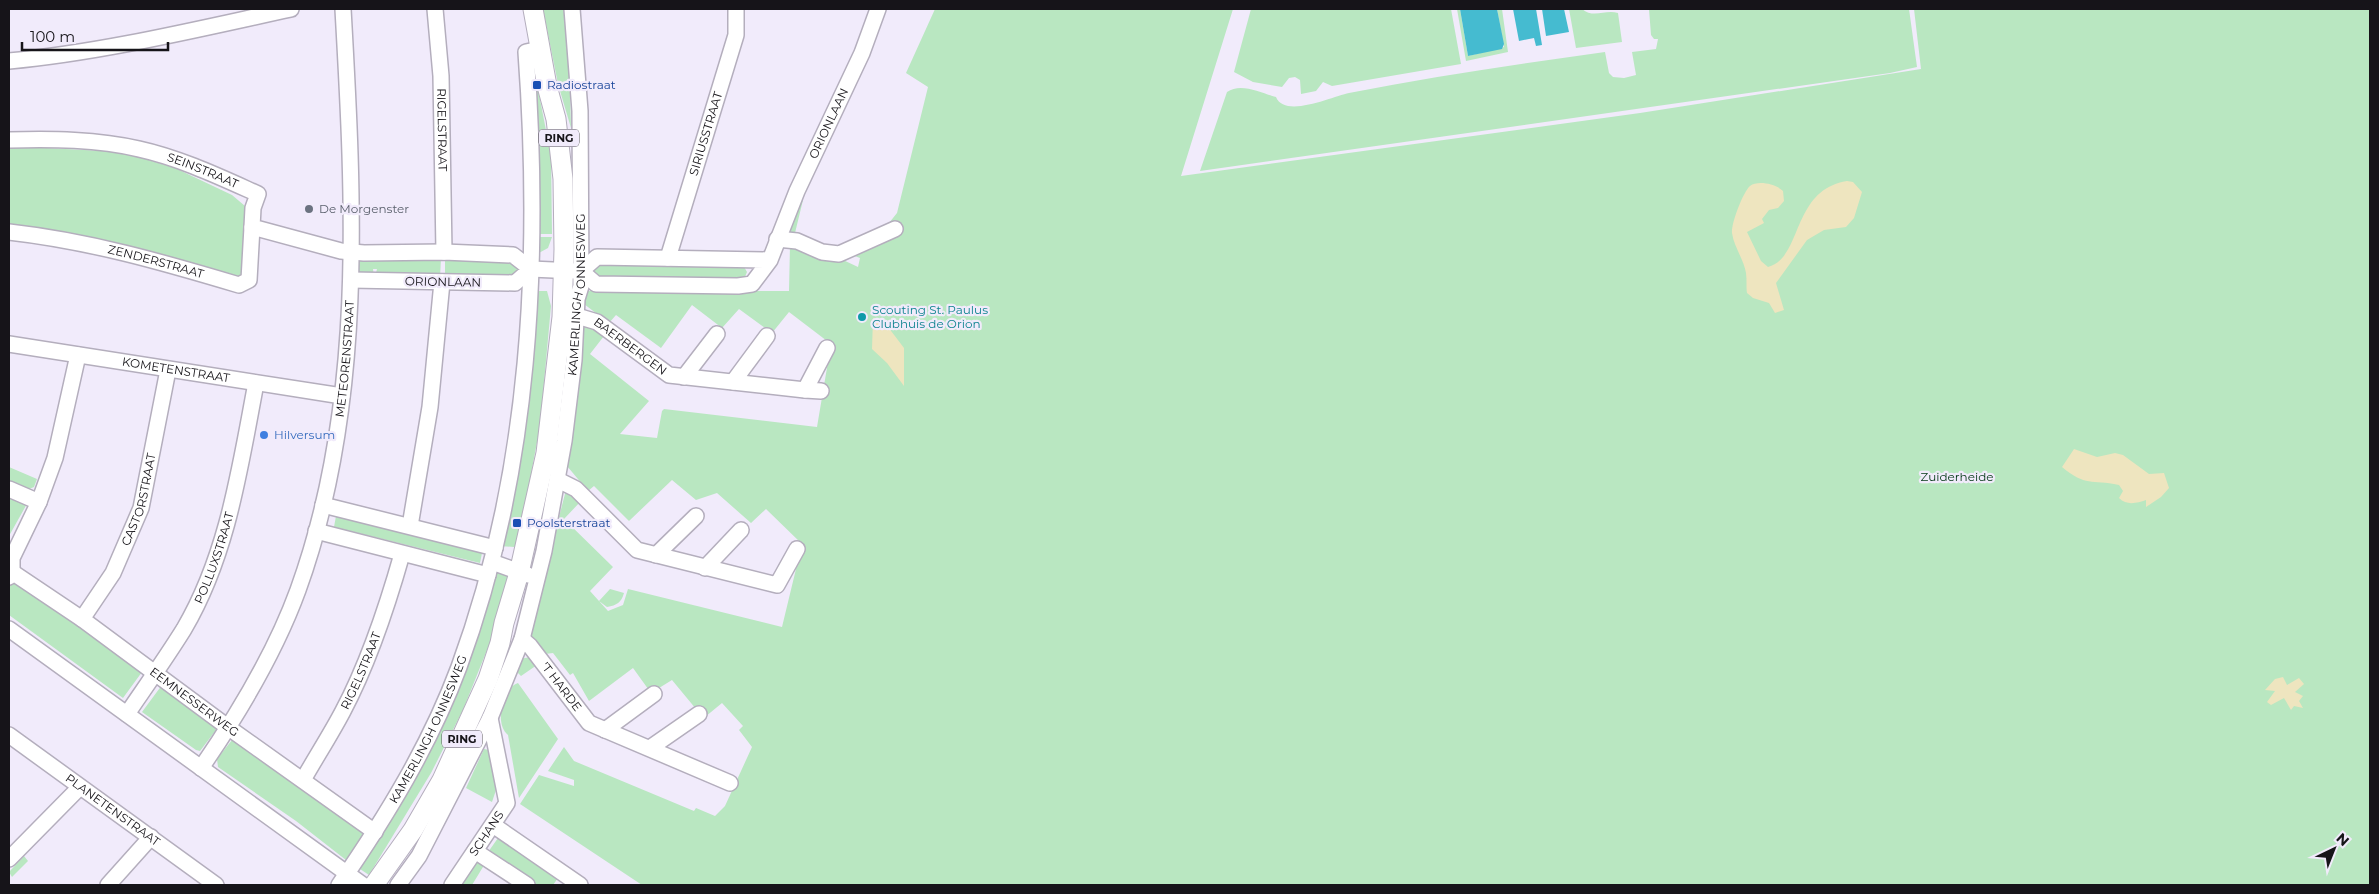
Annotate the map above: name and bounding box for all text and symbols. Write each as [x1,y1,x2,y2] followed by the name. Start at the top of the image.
[22,20,169,52] scale bar
[30,27,75,46] text: 100 m
[547,77,616,92] place label: Radiostraat
[531,79,543,91] marker: Radiostraat
[805,86,851,161] street label: ORIONLAAN
[434,88,451,172] street label: RIGELSTRAAT
[686,90,725,177] street label: SIRIUSSTRAAT
[539,130,579,146] road number: RING
[165,149,241,191] street label: SEINSTRAAT
[319,201,409,216] place label: De Morgenster
[303,203,315,215] marker: De Morgenster
[564,213,588,377] street label: KAMERLINGH ONNESWEG
[106,241,206,281] street label: ZENDERSTRAAT
[405,273,481,290] street label: ORIONLAAN
[332,300,357,418] street label: METEORENSTRAAT
[872,302,988,331] place label: Scouting St. Paulus Clubhuis de Orion
[856,311,868,323] marker: Scouting St. Paulus Clubhuis de Orion
[591,314,670,378] street label: BAERBERGEN
[121,354,231,385] street label: KOMETENSTRAAT
[274,427,335,442] place label: Hilversum
[258,429,270,441] marker: Hilversum
[118,451,159,548] street label: CASTORSTRAAT
[1920,469,1994,484] park label: Zuiderheide
[191,510,237,606] street label: POLLUXSTRAAT
[527,515,610,530] place label: Poolsterstraat
[511,517,523,529] marker: Poolsterstraat
[337,629,384,712] street label: RIGELSTRAAT
[386,653,470,806] street label: KAMERLINGH ONNESWEG
[538,659,585,714] street label: 'T HARDE
[147,664,242,740] street label: EEMNESSERWEG
[442,731,482,748] road number: RING
[63,770,163,849] street label: PLANETENSTRAAT
[466,808,507,859] street label: SCHANS
[2309,824,2359,874] north arrow
[2333,829,2353,850] text: N

